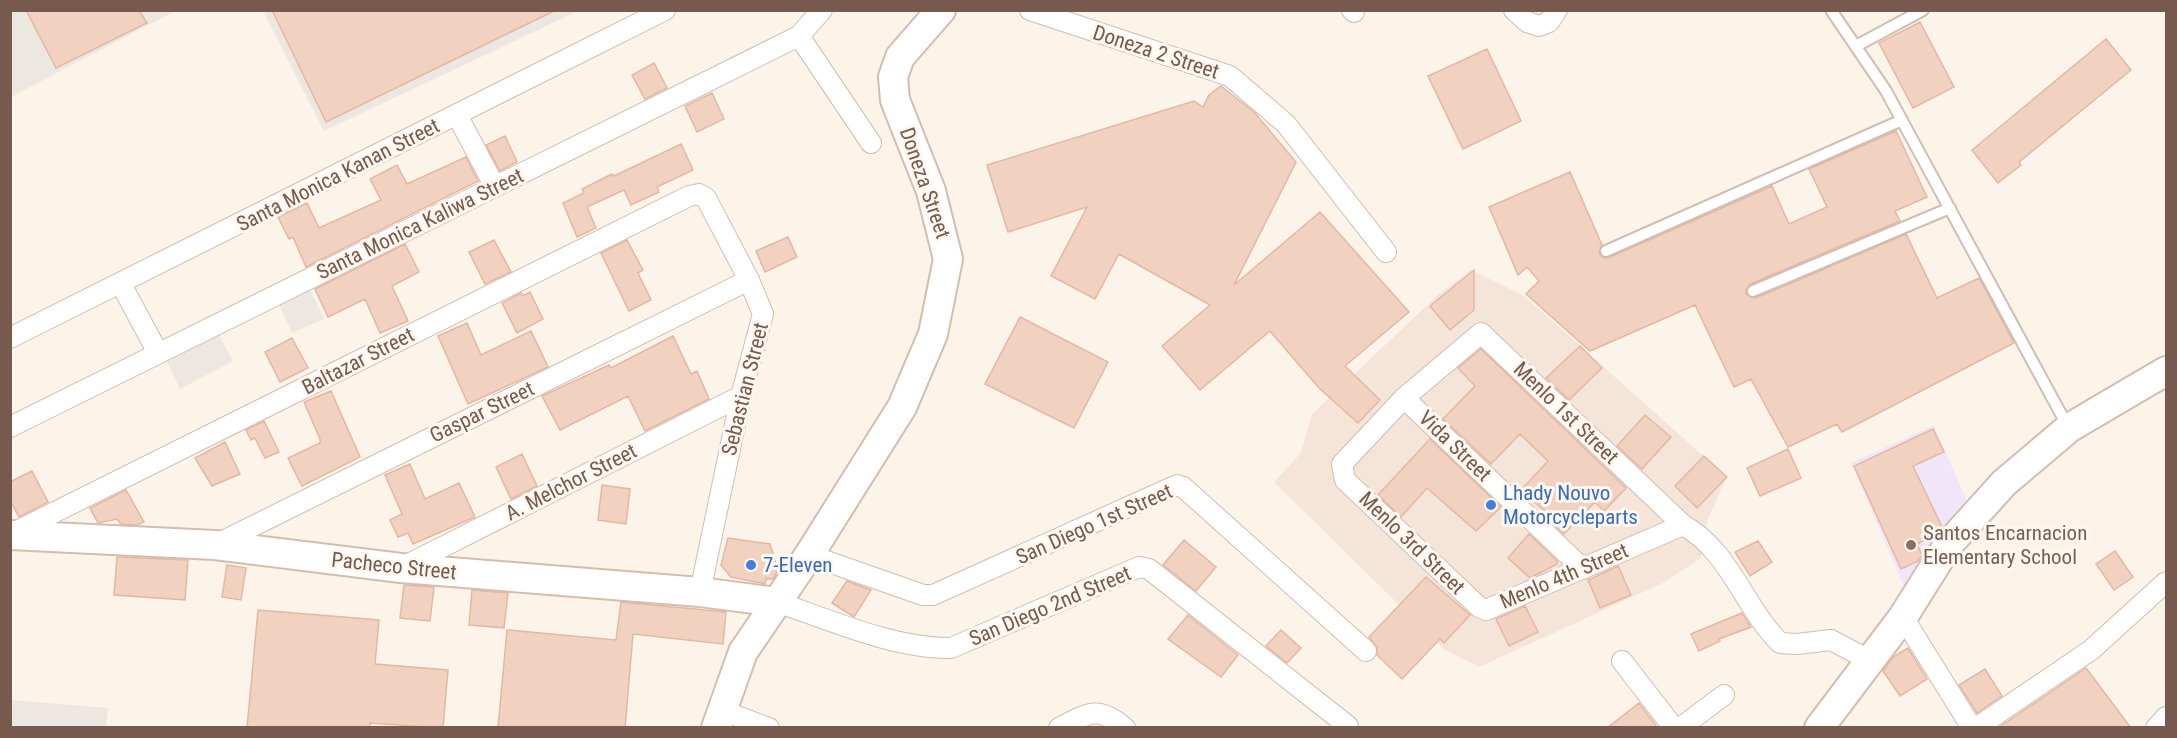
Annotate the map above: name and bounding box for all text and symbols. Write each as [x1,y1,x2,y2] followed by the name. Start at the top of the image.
[1090,20,1222,84] street label: Doneza 2 Street
[233,113,443,237] street label: Santa Monica Kanan Street
[895,124,955,242] street label: Doneza Street
[313,163,527,285] street label: Santa Monica Kaliwa Street
[717,320,773,458] street label: Sebastian Street
[298,323,418,399] street label: Baltazar Street
[1509,357,1623,469] street label: Menlo 1st Street
[426,376,538,448] street label: Gaspar Street
[1414,406,1496,486] street label: Vida Street
[501,439,641,525] street label: A. Melchor Street
[1012,479,1176,569] street label: San Diego 1st Street
[1503,481,1638,529] place label: Lhady Nouvo Motorcycleparts
[1354,487,1470,599] street label: Menlo 3rd Street
[1484,498,1498,512] marker: Lhady Nouvo Motorcycleparts
[1923,521,2087,569] place label: Santos Encarnacion Elementary School
[1496,538,1632,614] street label: Menlo 4th Street
[1904,538,1918,552] marker: Santos Encarnacion Elementary School
[330,548,458,584] street label: Pacheco Street
[763,553,832,577] place label: 7-Eleven
[744,558,758,572] marker: 7-Eleven
[966,561,1134,651] street label: San Diego 2nd Street

